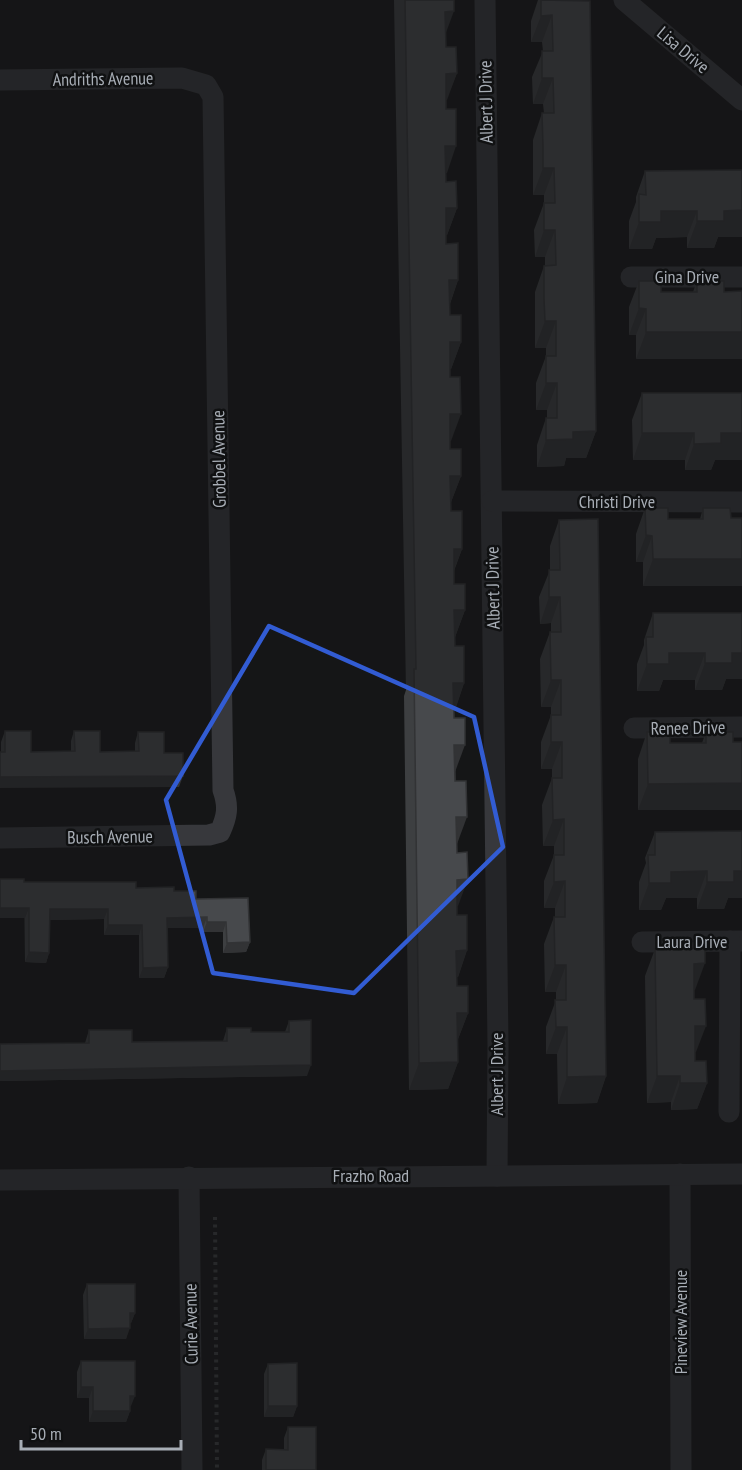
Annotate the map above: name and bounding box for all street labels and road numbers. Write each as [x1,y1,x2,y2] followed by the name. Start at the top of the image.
[652,21,714,78] street label: Lisa Drive
[473,60,498,144] street label: Albert J Drive
[52,66,154,91] street label: Andriths Avenue
[655,265,719,288] street label: Gina Drive
[206,410,231,508] street label: Grobbel Avenue
[579,490,655,513] street label: Christi Drive
[480,546,505,630] street label: Albert J Drive
[651,715,725,740] street label: Renee Drive
[67,824,153,849] street label: Busch Avenue
[657,930,727,953] street label: Laura Drive
[485,1033,508,1115] street label: Albert J Drive
[333,1164,409,1187] street label: Frazho Road
[669,1270,692,1374] street label: Pineview Avenue
[178,1283,203,1365] street label: Curie Avenue

